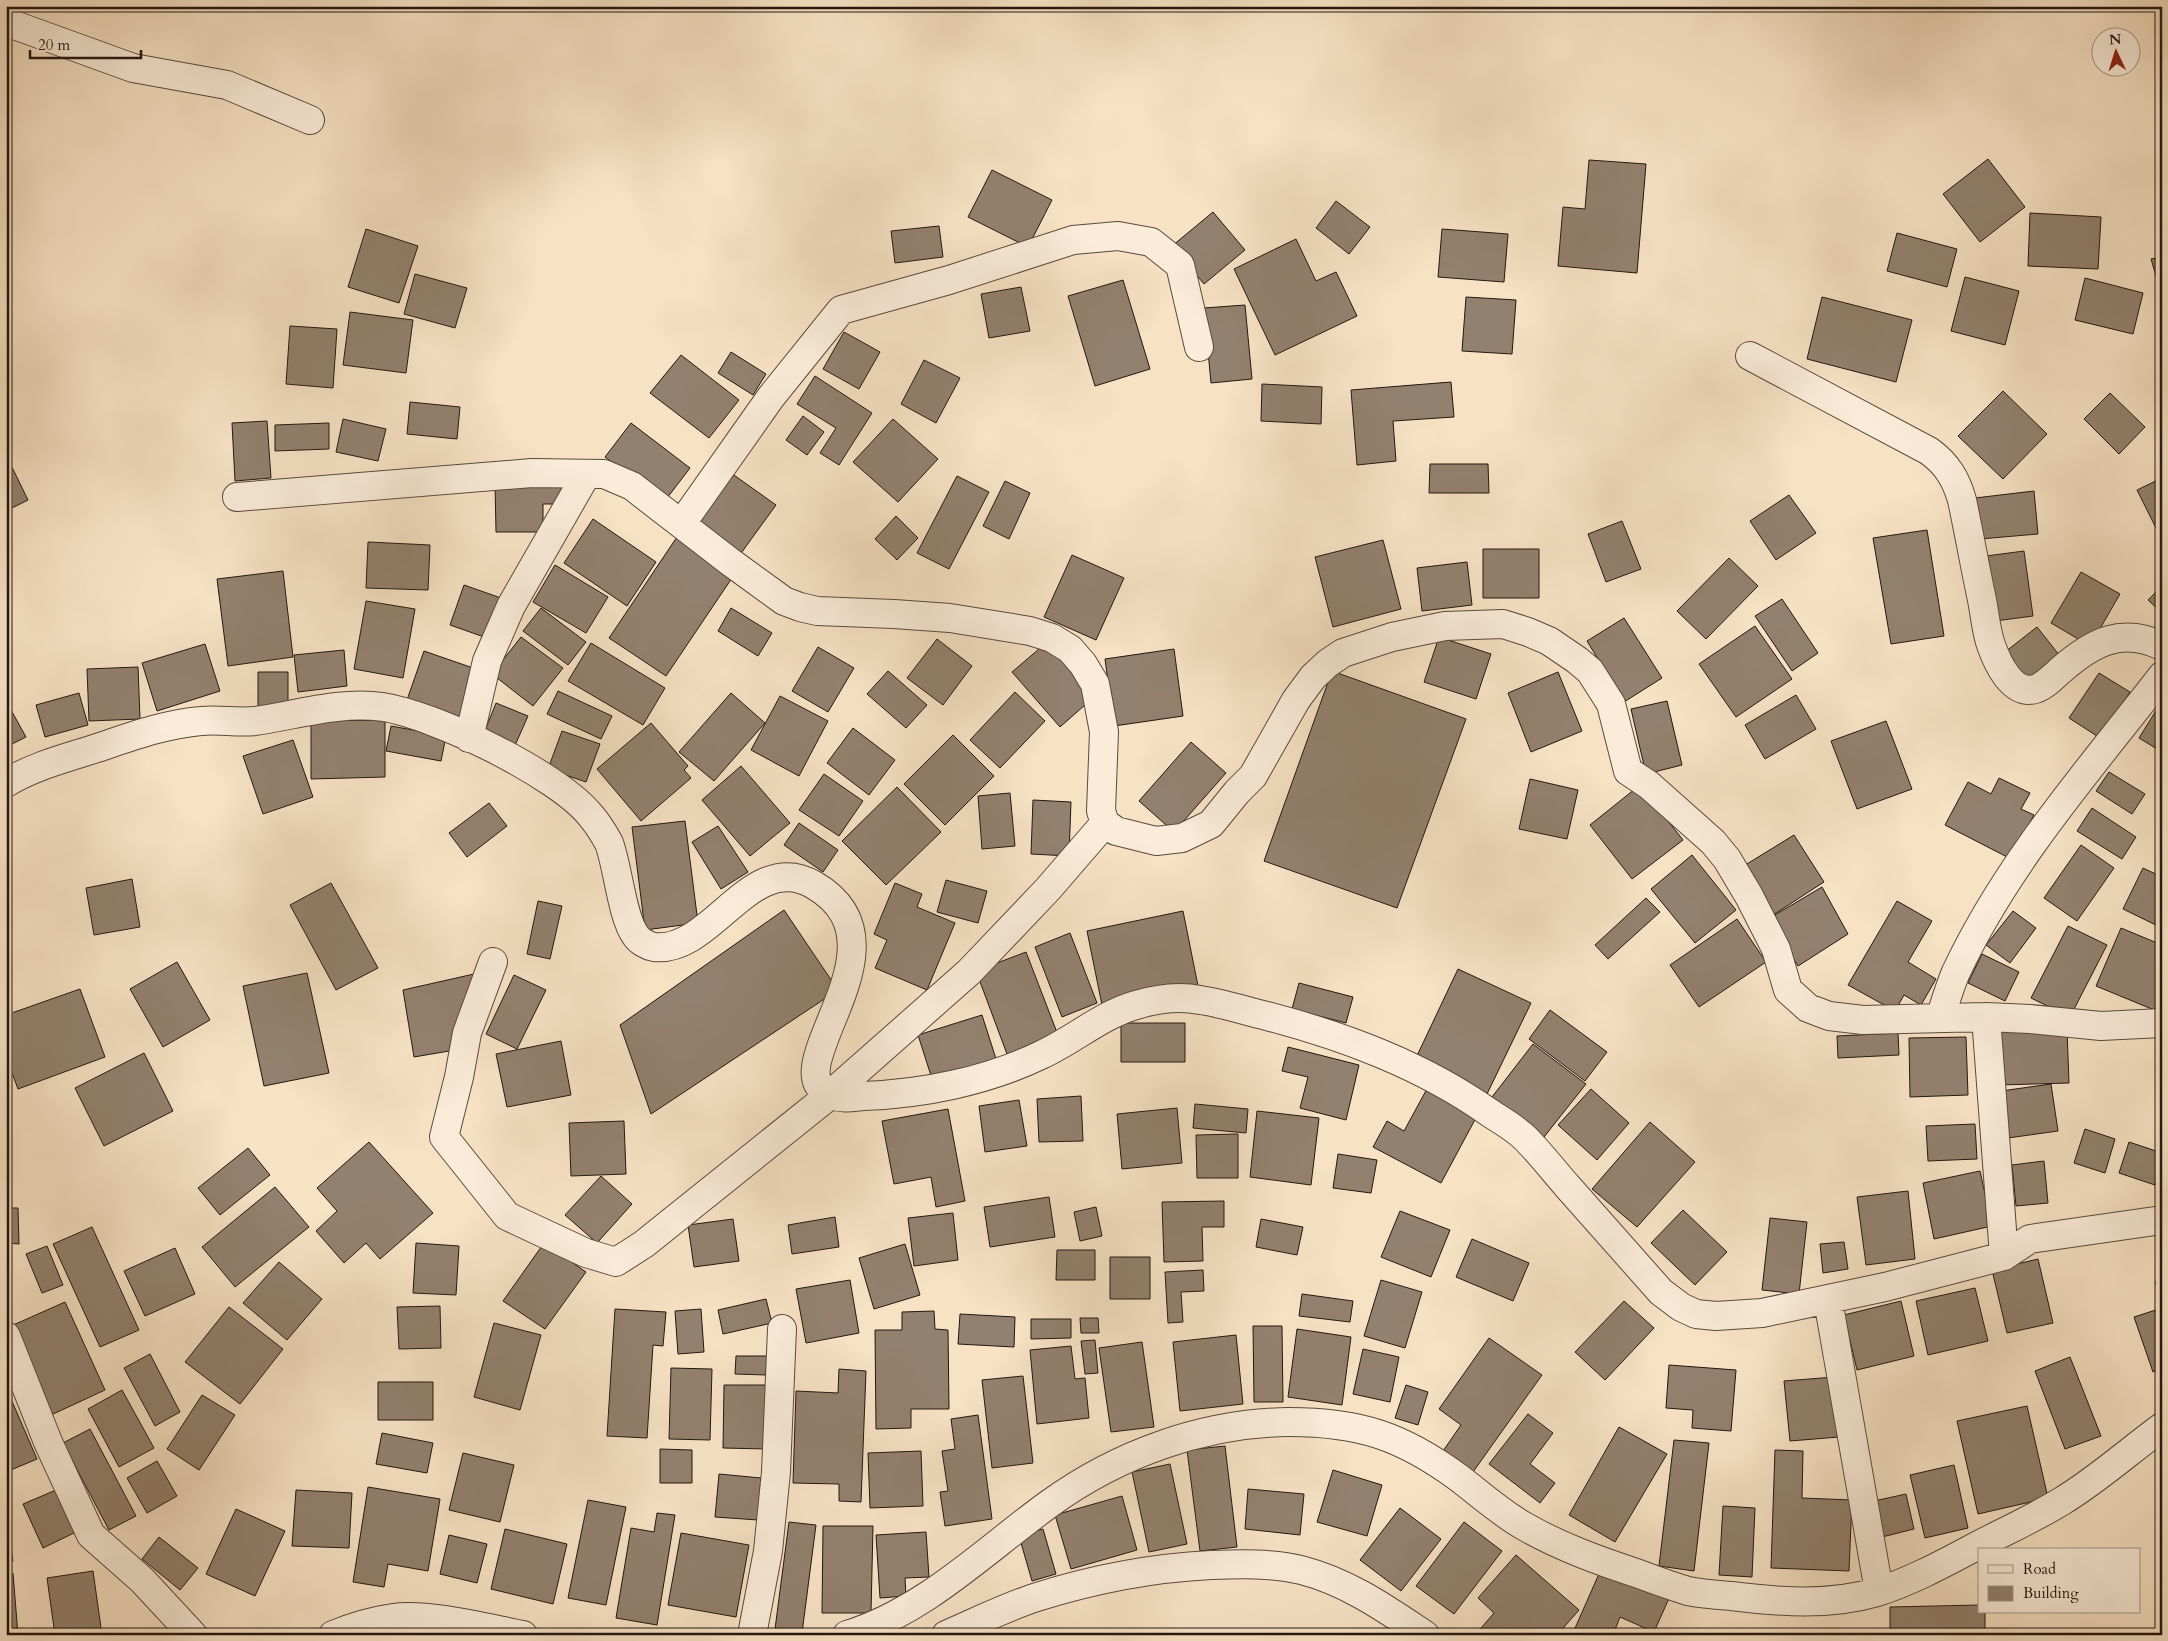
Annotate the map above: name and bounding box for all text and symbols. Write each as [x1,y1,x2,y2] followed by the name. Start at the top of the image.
[30,28,141,60] scale bar
[2090,28,2140,78] north arrow
[2108,30,2122,49] text: N
[38,35,70,55] text: 20 m
[1978,1548,2140,1614] legend
[2023,1559,2056,1579] text: Road
[2023,1583,2079,1603] text: Building

